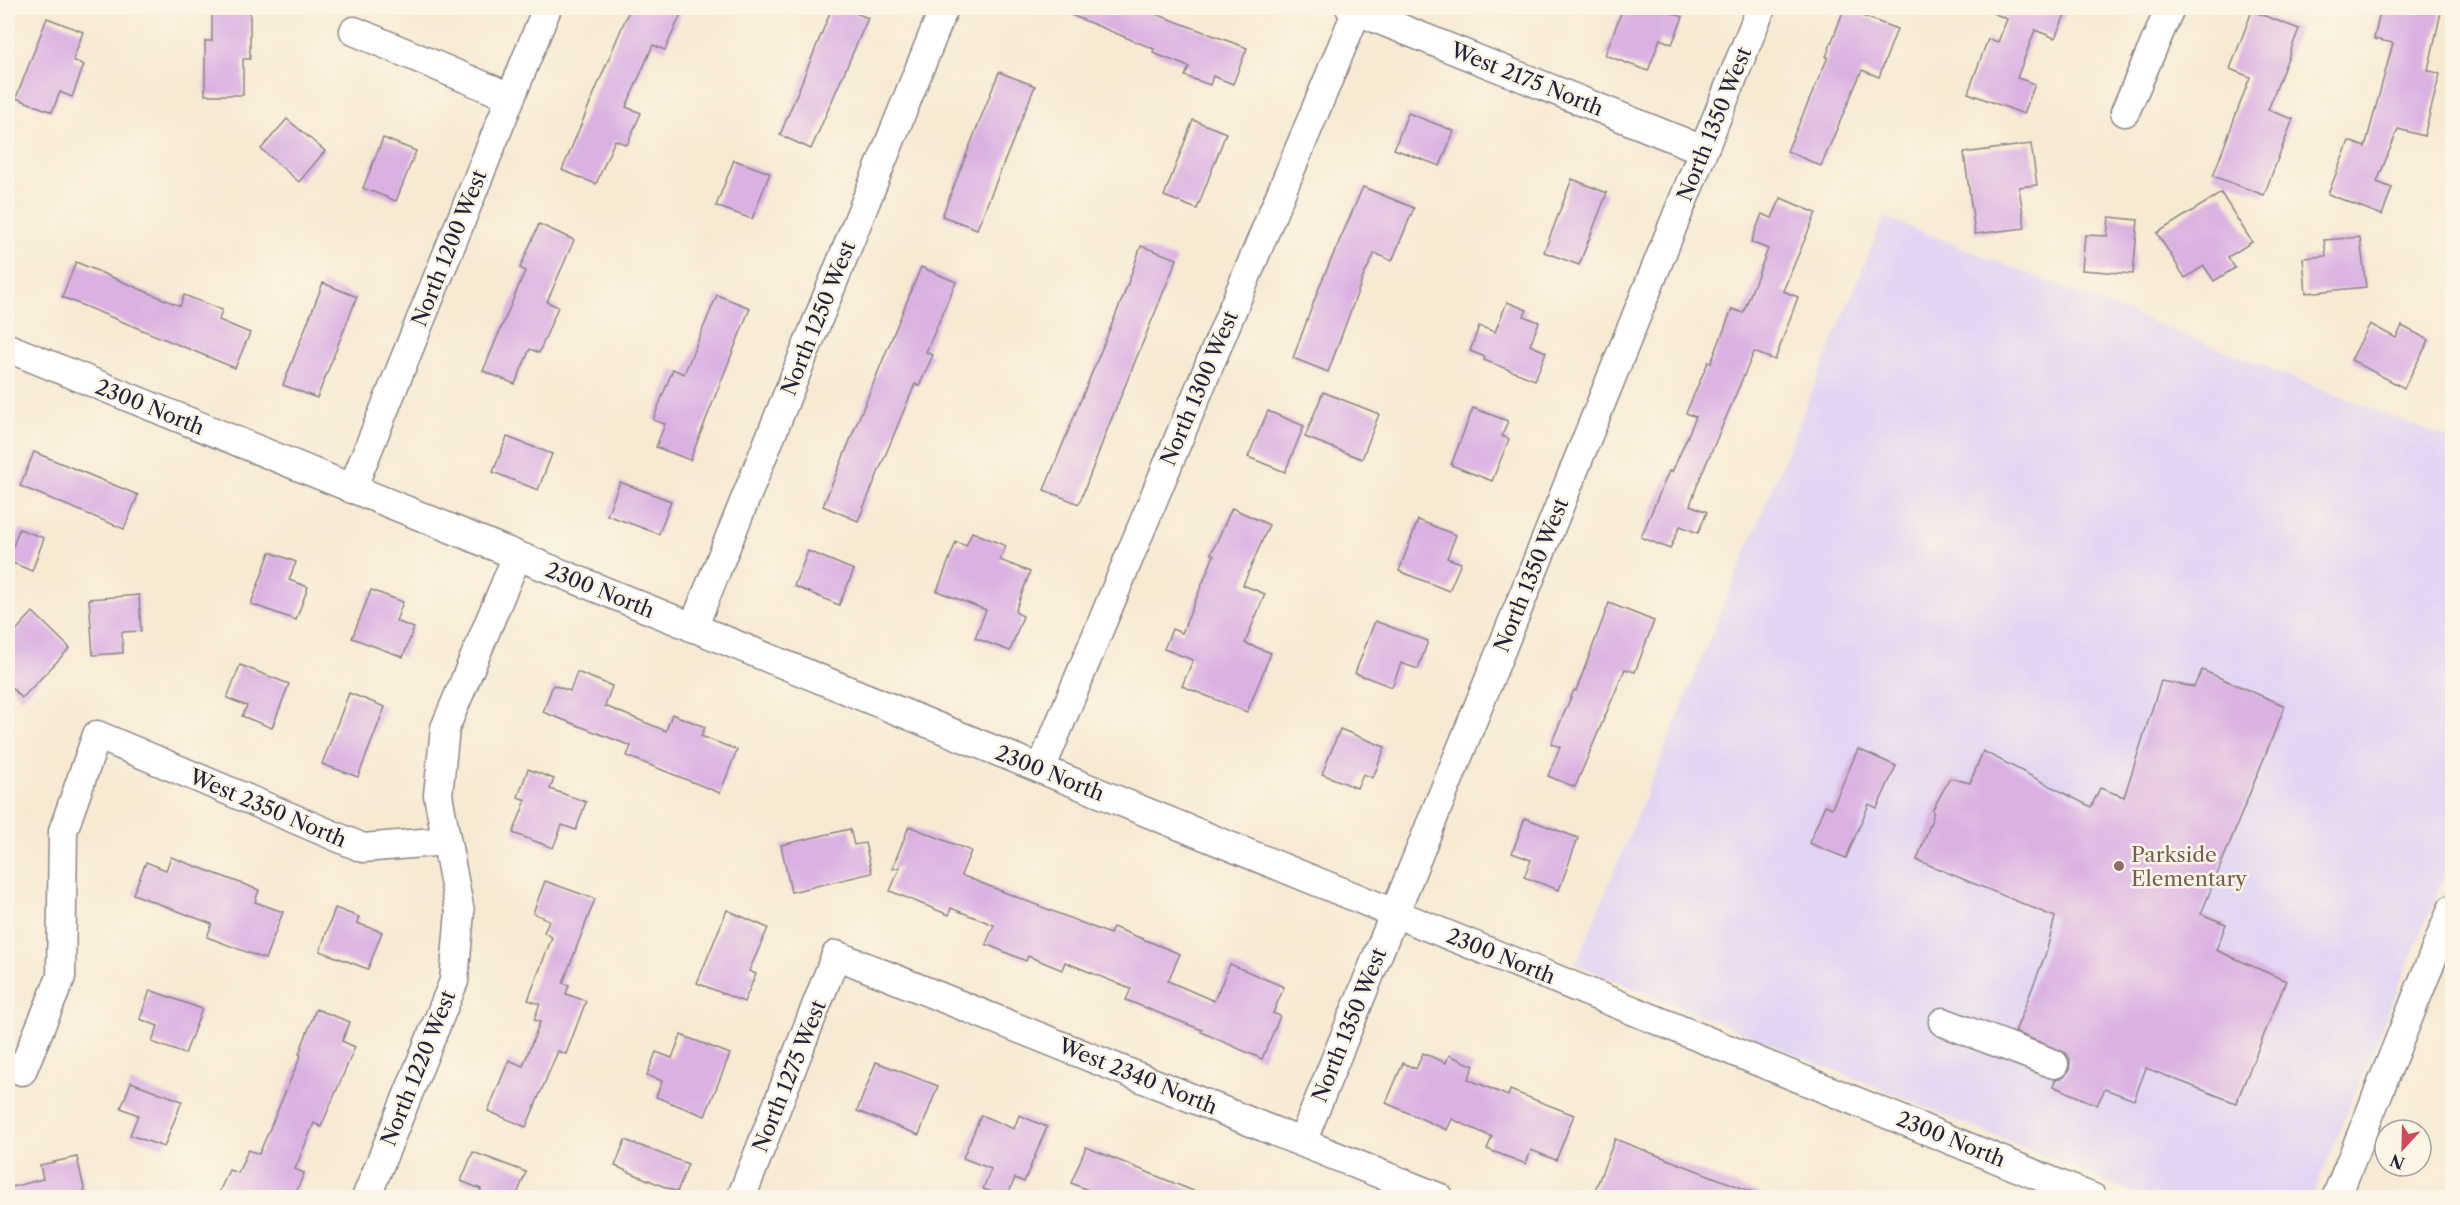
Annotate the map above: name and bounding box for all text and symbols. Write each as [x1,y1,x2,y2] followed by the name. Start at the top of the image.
[1446,37,1607,121] street label: West 2175 North
[1672,43,1757,205] street label: North 1350 West
[406,166,492,330] street label: North 1200 West
[776,237,861,399] street label: North 1250 West
[1155,306,1243,469] street label: North 1300 West
[92,374,208,440] street label: 2300 North
[1489,494,1574,656] street label: North 1350 West
[542,557,658,623] street label: 2300 North
[992,740,1108,806] street label: 2300 North
[185,763,350,852] street label: West 2350 North
[2131,842,2247,891] place label: Parkside Elementary
[2112,859,2126,873] marker: Parkside Elementary
[1443,923,1559,989] street label: 2300 North
[1307,944,1392,1106] street label: North 1350 West
[375,986,461,1149] street label: North 1220 West
[747,996,831,1156] street label: North 1275 West
[1054,1032,1221,1119] street label: West 2340 North
[1893,1106,2009,1172] street label: 2300 North
[2373,1118,2433,1178] north arrow
[2387,1150,2408,1174] text: N

